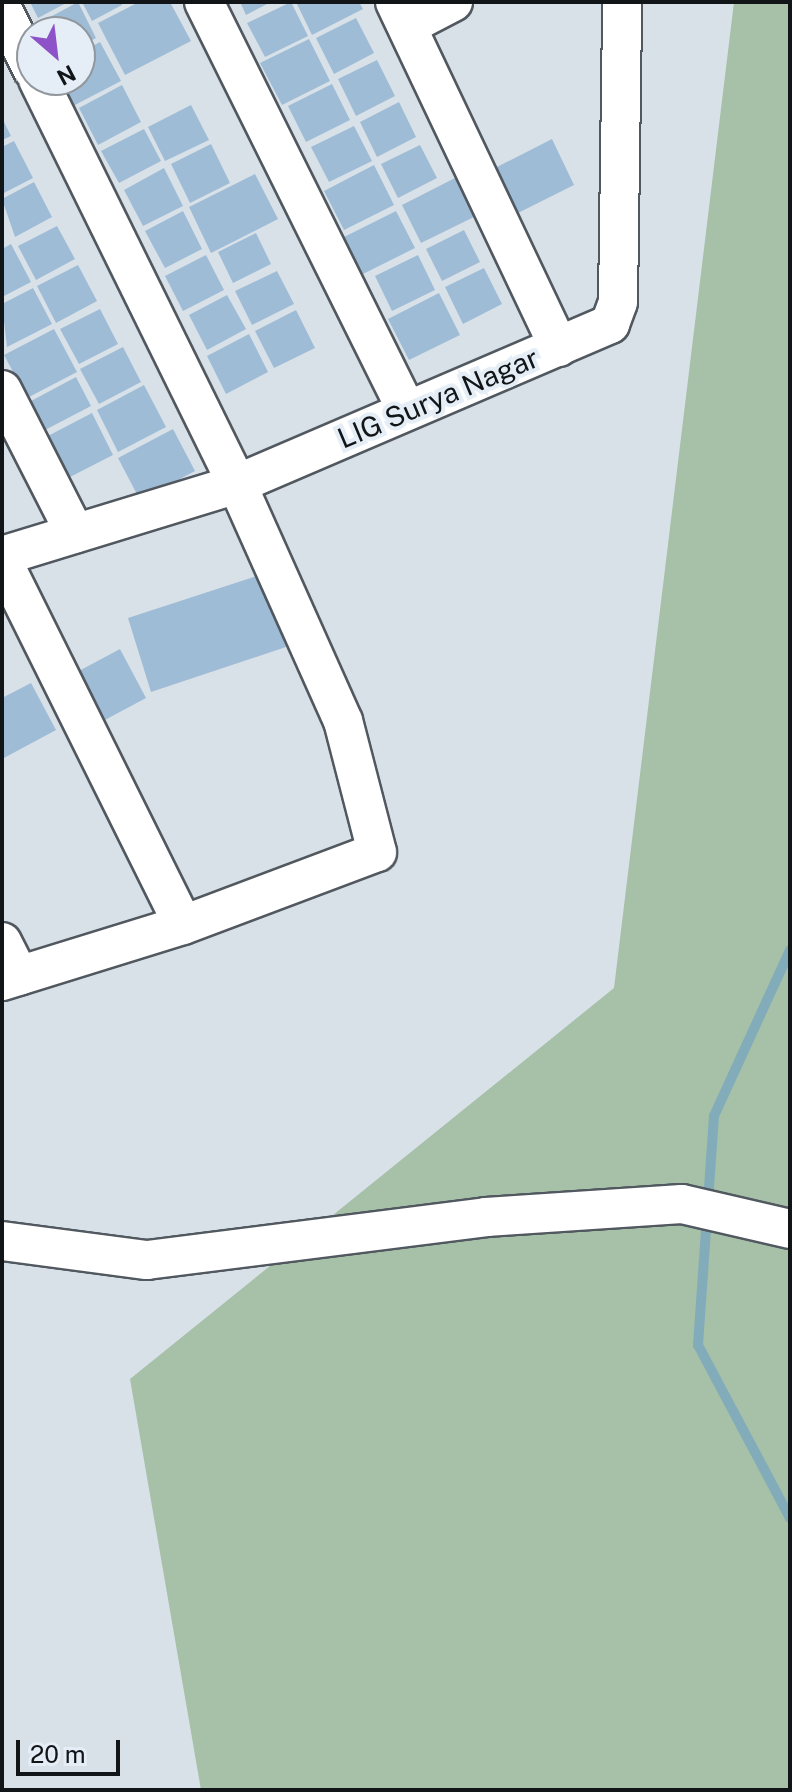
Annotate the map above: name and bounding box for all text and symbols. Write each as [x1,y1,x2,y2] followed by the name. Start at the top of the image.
[16,16,96,96] north arrow
[53,60,80,91] text: N
[333,341,543,455] street label: LIG Surya Nagar
[20,1724,124,1774] scale bar
[30,1740,86,1768] text: 20 m

